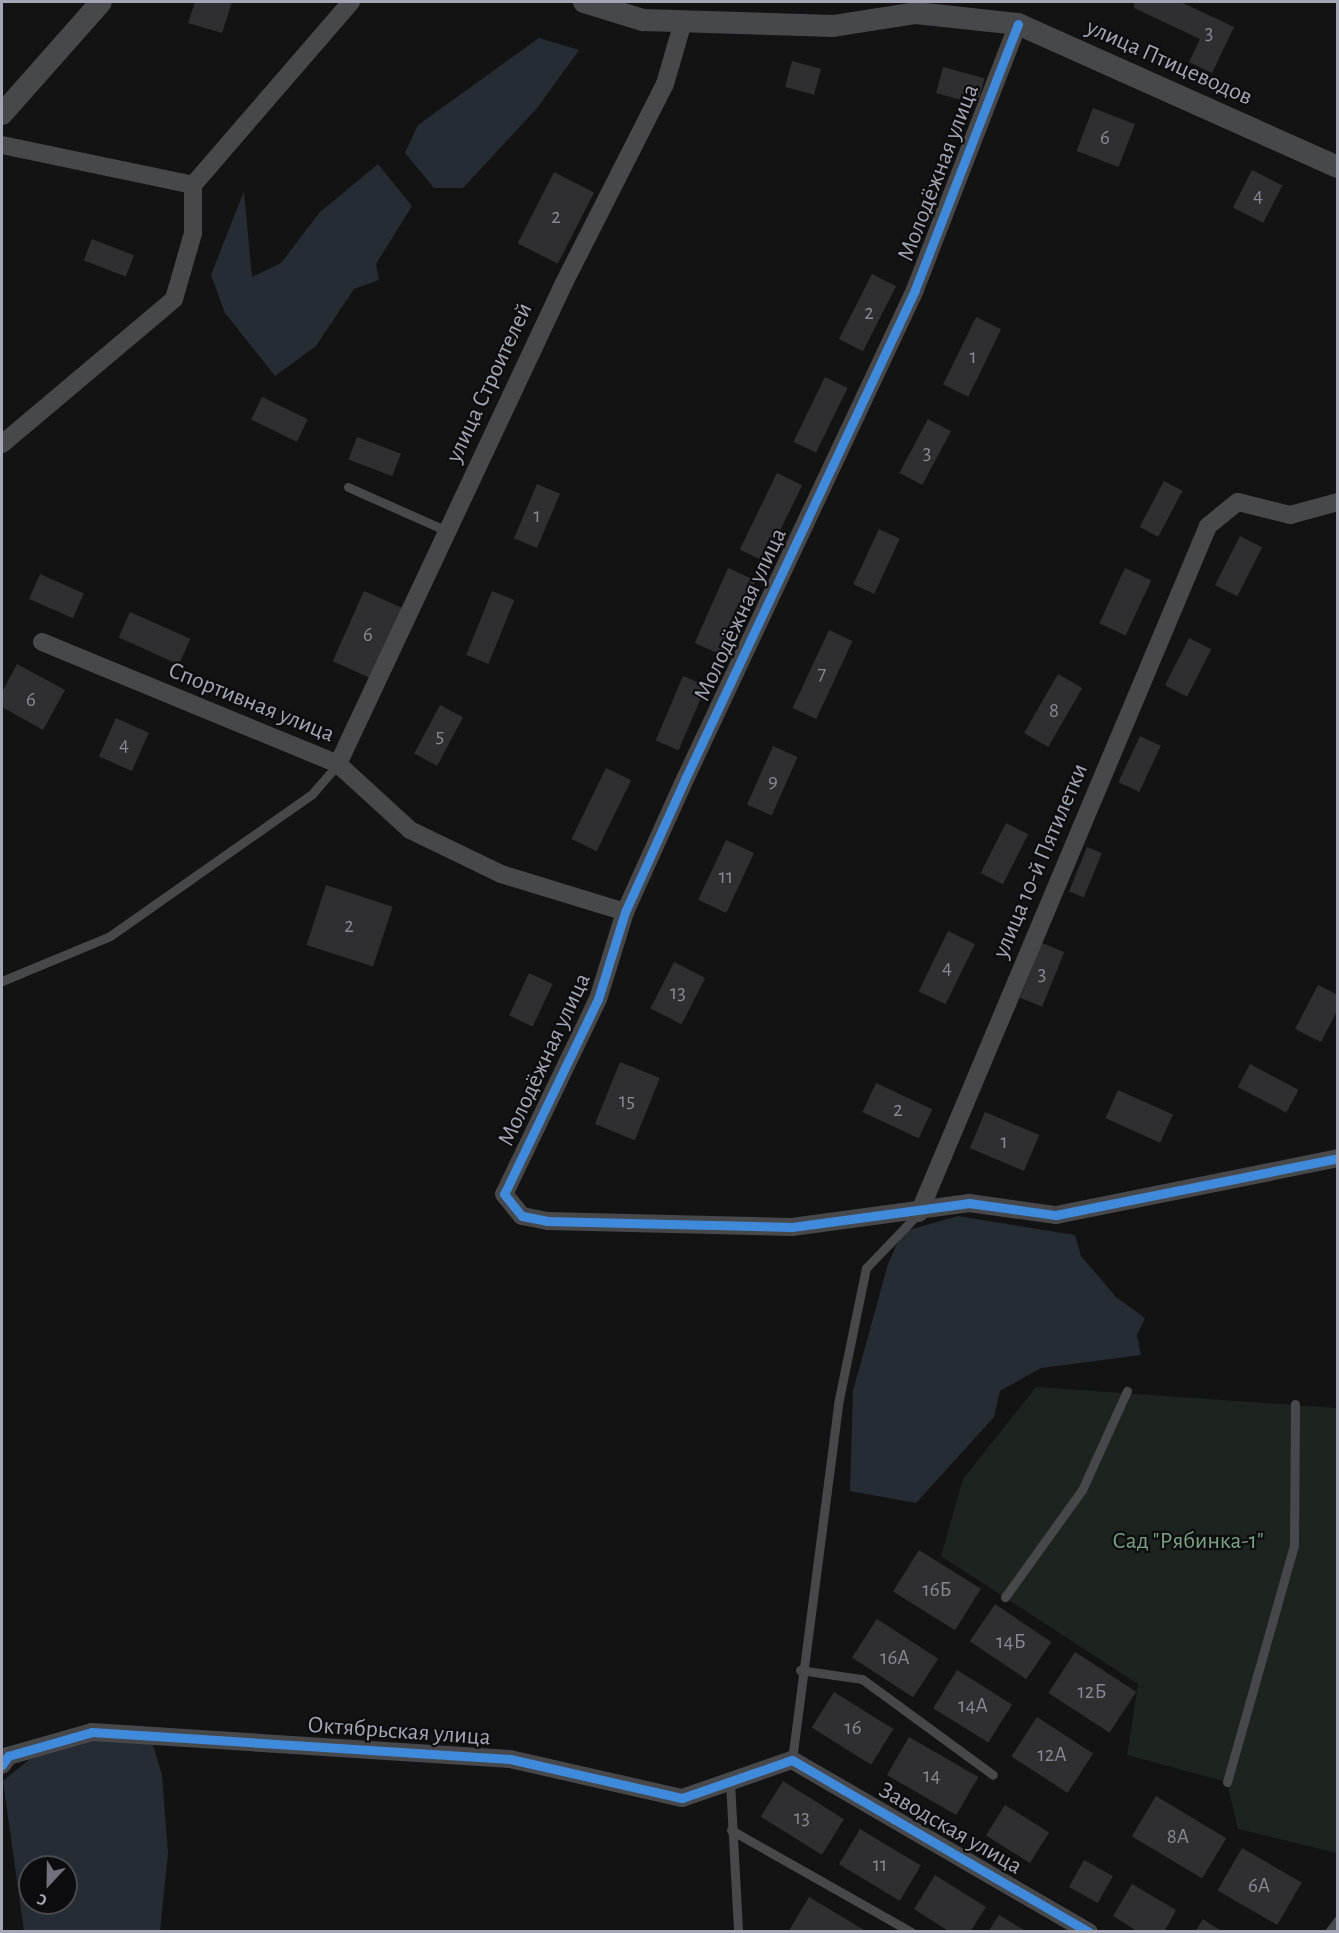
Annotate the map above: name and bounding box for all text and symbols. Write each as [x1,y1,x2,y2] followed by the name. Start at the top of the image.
[1081,13,1257,113] street label: улица Птицеводов
[1205,20,1213,46] house number: 3
[892,80,986,266] street label: Молодёжная улица
[1100,125,1110,151] house number: 6
[1253,183,1263,209] house number: 4
[551,204,561,230] house number: 2
[440,298,540,468] street label: улица Строителей
[864,300,874,326] house number: 2
[969,344,977,370] house number: 1
[923,440,931,466] house number: 3
[533,503,541,529] house number: 1
[688,524,794,706] street label: Молодёжная улица
[363,622,373,648] house number: 6
[164,657,338,749] street label: Спортивная улица
[818,661,826,687] house number: 7
[26,687,36,713] house number: 6
[1049,698,1059,724] house number: 8
[436,723,444,749] house number: 5
[119,732,129,758] house number: 4
[987,759,1095,963] street label: улица 10-й Пятилетки
[768,768,778,794] house number: 9
[719,864,733,890] house number: 11
[344,913,354,939] house number: 2
[942,955,952,981] house number: 4
[1038,961,1046,987] house number: 3
[492,969,598,1151] street label: Молодёжная улица
[670,980,686,1006] house number: 13
[619,1088,635,1114] house number: 15
[893,1097,903,1123] house number: 2
[1000,1129,1008,1155] house number: 1
[1112,1528,1264,1556] park label: Сад "Рябинка-1"
[922,1577,952,1603] house number: 16Б
[996,1629,1026,1655] house number: 14Б
[880,1645,910,1671] house number: 16А
[1078,1679,1106,1705] house number: 12Б
[958,1693,988,1719] house number: 14А
[306,1711,492,1753] street label: Октябрьская улица
[844,1715,862,1741] house number: 16
[1037,1742,1067,1768] house number: 12А
[923,1763,941,1789] house number: 14
[873,1776,1027,1882] street label: Заводская улица
[794,1805,810,1831] house number: 13
[1167,1824,1189,1850] house number: 8А
[873,1852,887,1878] house number: 11
[18,1855,78,1915] north arrow
[1248,1873,1270,1899] house number: 6А
[35,1891,49,1909] text: С

